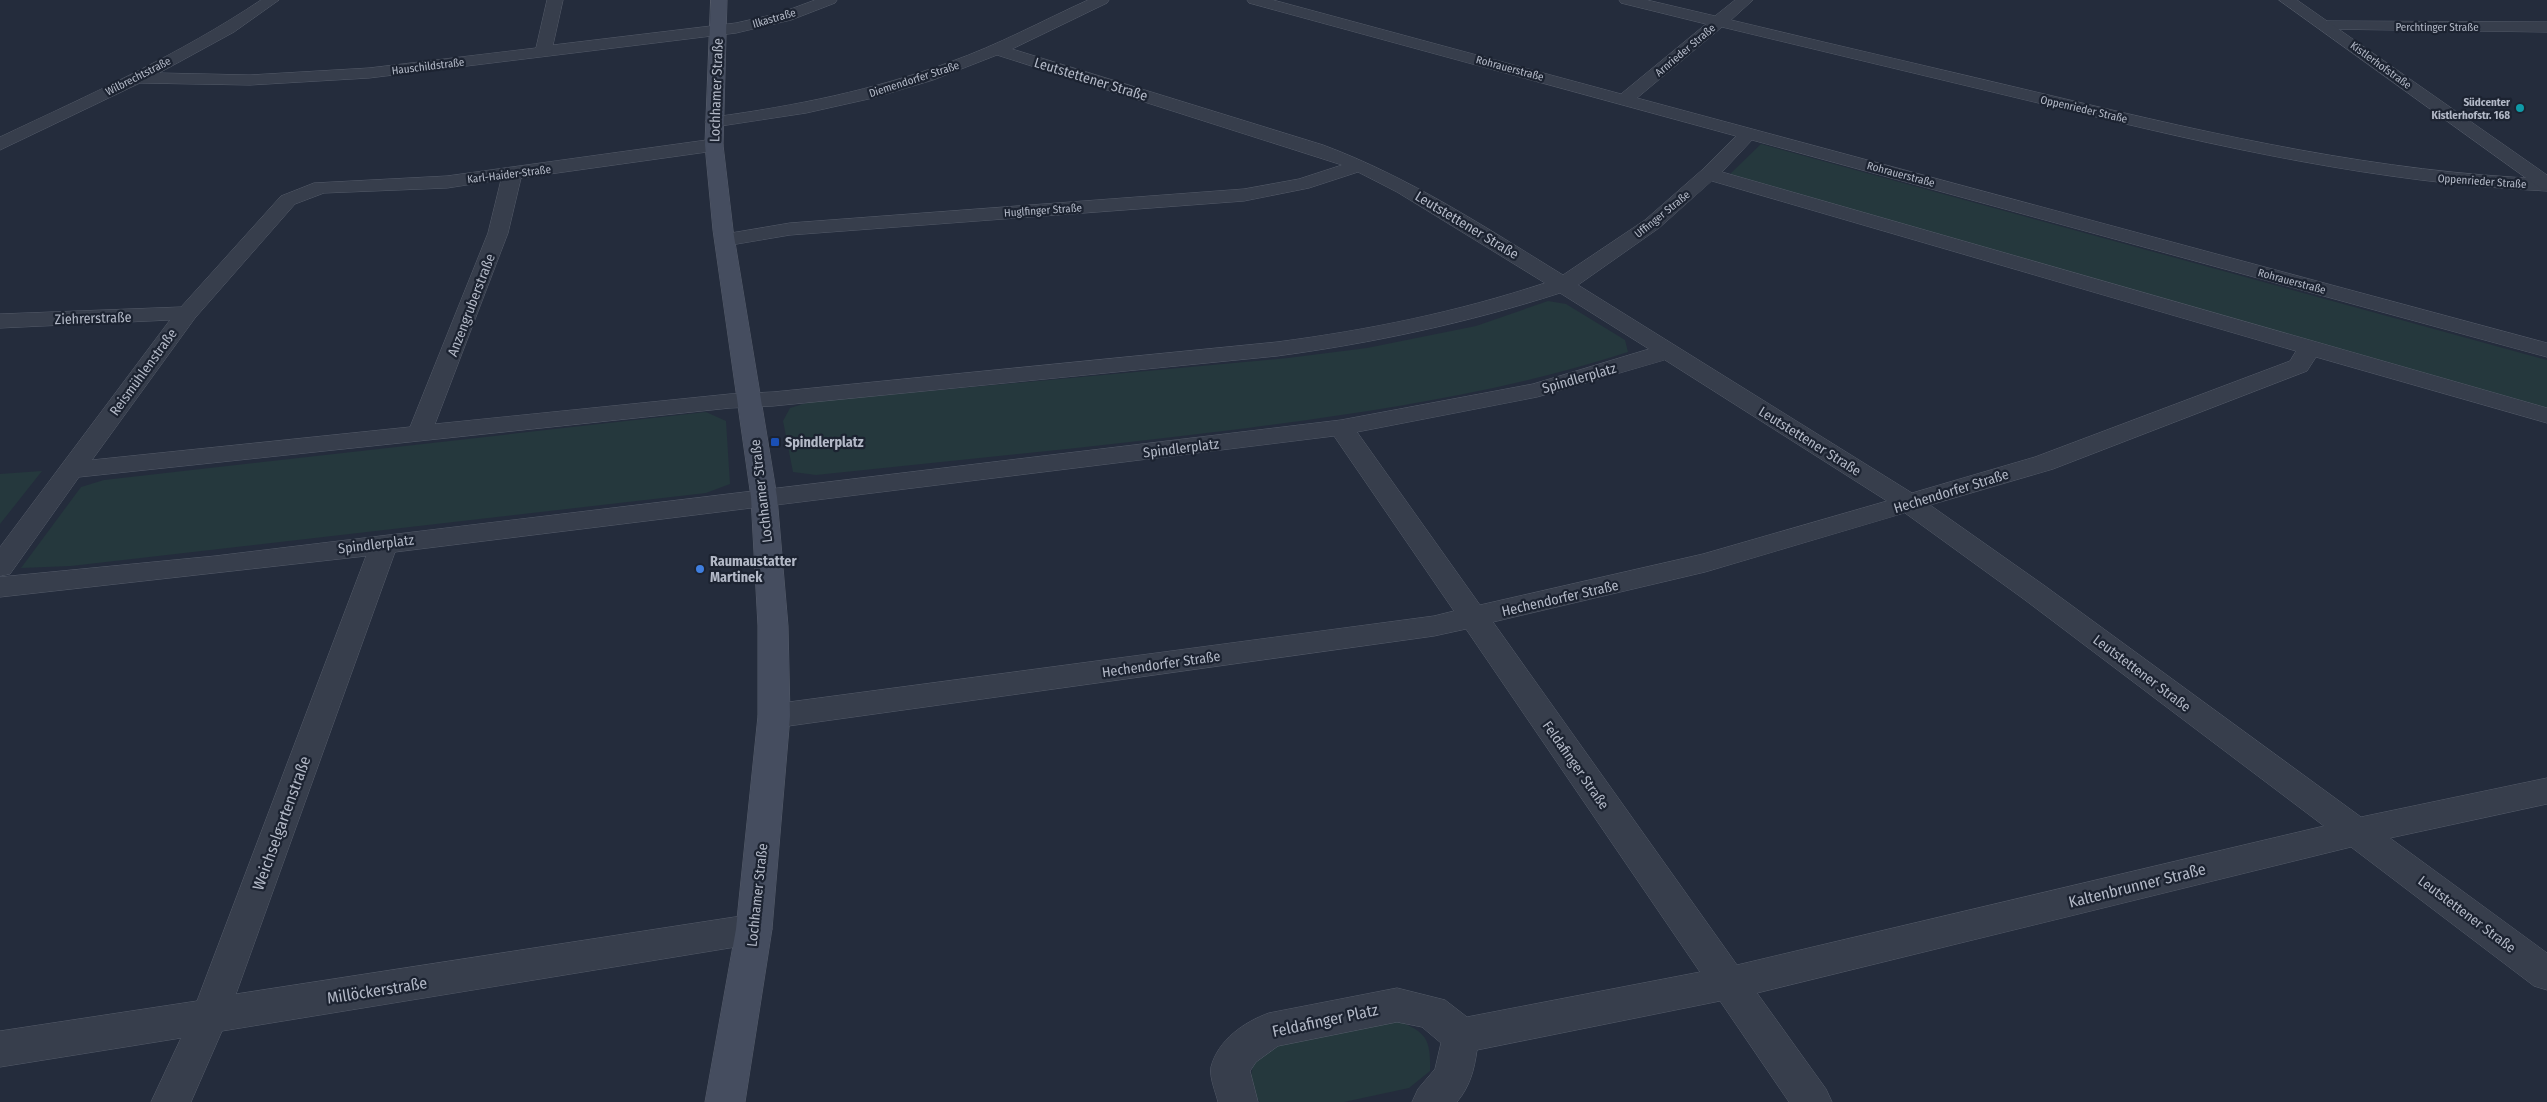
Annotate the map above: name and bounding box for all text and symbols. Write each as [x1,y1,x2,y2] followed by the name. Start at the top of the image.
[751,6,797,31] street label: Ilkastraße
[1653,21,1718,79] street label: Arnrieder Straße
[2395,21,2479,34] street label: Perchtinger Straße
[706,38,727,142] street label: Lochhamer Straße
[2348,39,2414,92] street label: Kistlerhofstraße
[1475,53,1545,84] street label: Rohrauerstraße
[103,54,173,98] street label: Wilbrechtstraße
[1032,54,1150,105] street label: Leutstettener Straße
[391,56,465,77] street label: Hauschildstraße
[867,59,961,100] street label: Diemendorfer Straße
[2039,93,2129,126] street label: Oppenrieder Straße
[2432,96,2511,122] place label: Südcenter Kistlerhofstr. 168
[2514,102,2526,114] marker: Südcenter Kistlerhofstr. 168
[1866,159,1936,190] street label: Rohrauerstraße
[466,163,552,186] street label: Karl-Haider-Straße
[2437,172,2527,191] street label: Oppenrieder Straße
[1412,188,1522,263] street label: Leutstettener Straße
[1632,188,1693,241] street label: Uffinger Straße
[1004,201,1082,220] street label: Huglfinger Straße
[444,251,499,359] street label: Anzengruberstraße
[2257,266,2327,297] street label: Rohrauerstraße
[54,309,132,328] street label: Ziehrerstraße
[106,325,181,419] street label: Reismühlenstraße
[1540,360,1619,397] street label: Spindlerplatz
[1755,403,1864,480] street label: Leutstettener Straße
[785,434,864,451] place label: Spindlerplatz
[1142,435,1220,462] street label: Spindlerplatz
[769,436,781,448] marker: Spindlerplatz
[747,438,776,544] street label: Lochhamer Straße
[1892,466,2011,517] street label: Hechendorfer Straße
[337,531,415,558] street label: Spindlerplatz
[710,553,797,586] place label: Raumaustatter Martinek
[694,563,706,575] marker: Raumaustatter Martinek
[1500,577,1620,620] street label: Hechendorfer Straße
[2090,631,2194,716] street label: Leutstettener Straße
[1101,648,1221,681] street label: Hechendorfer Straße
[1539,718,1612,813] street label: Feldafinger Straße
[248,753,315,893] street label: Weichselgartenstraße
[744,842,771,948] street label: Lochhamer Straße
[2067,859,2208,912] street label: Kaltenbrunner Straße
[2415,872,2519,957] street label: Leutstettener Straße
[326,973,429,1008] street label: Millöckerstraße
[1270,1000,1380,1041] street label: Feldafinger Platz

